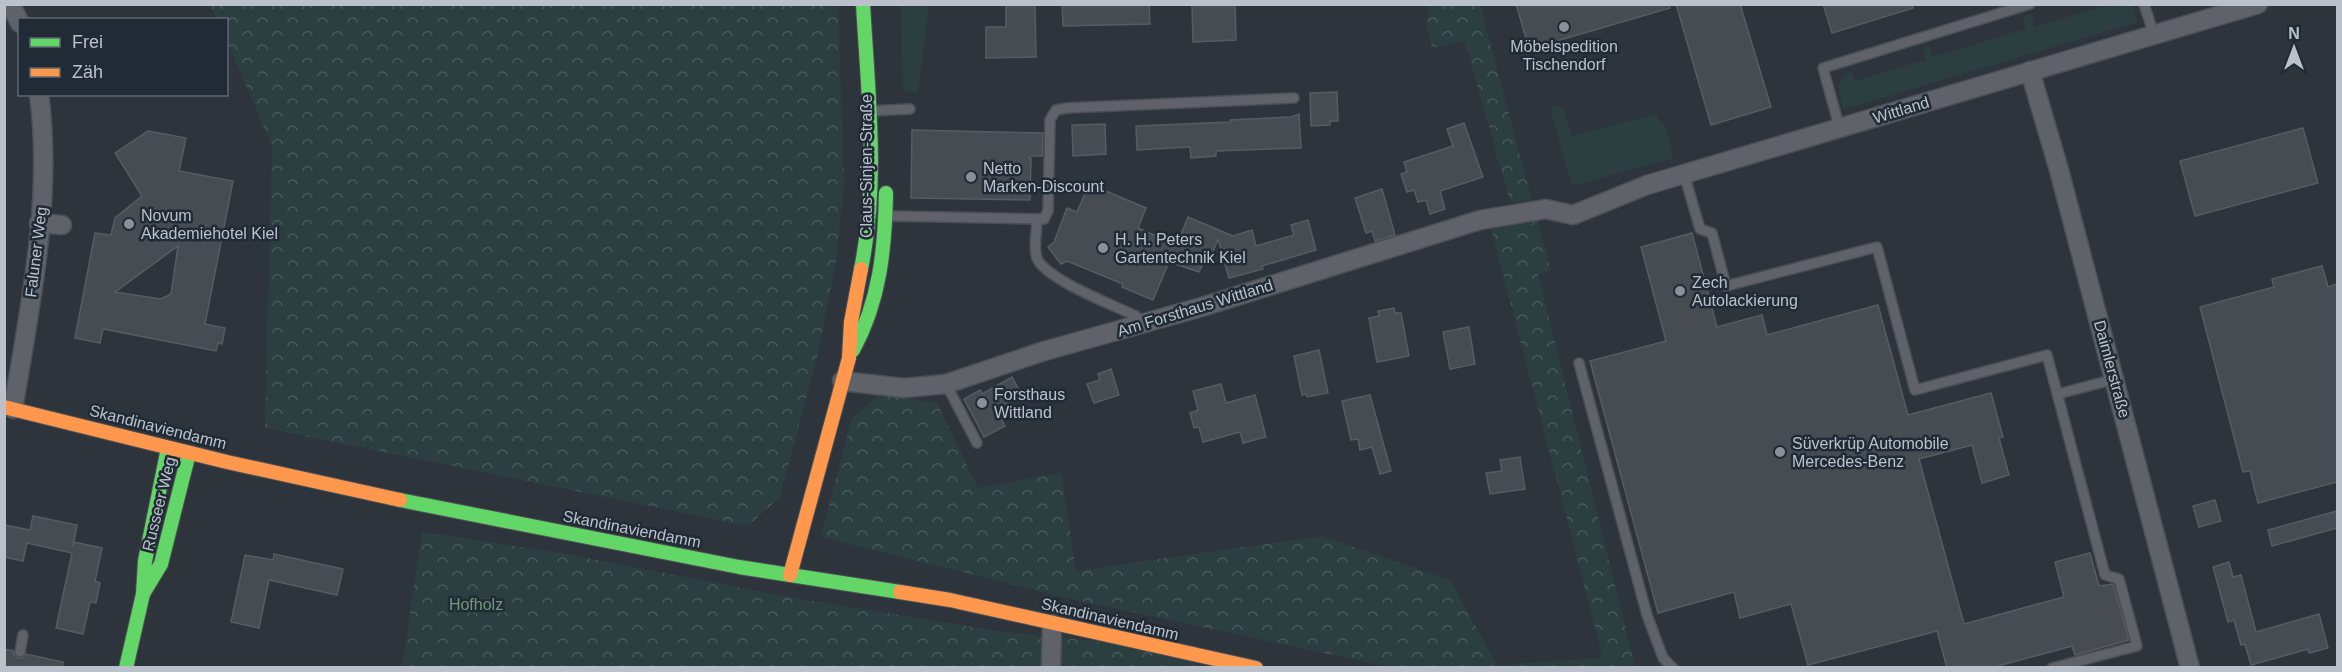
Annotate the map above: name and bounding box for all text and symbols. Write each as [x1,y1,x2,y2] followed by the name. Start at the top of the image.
[18,18,228,96] legend
[2264,18,2324,78] north arrow
[1557,20,1571,34] marker: Möbelspedition Tischendorf
[2288,25,2300,42] text: N
[72,32,103,52] text: Frei
[1510,38,1618,73] place label: Möbelspedition Tischendorf
[72,62,103,82] text: Zäh
[1871,93,1931,127] street label: Wittland
[858,94,875,238] street label: Claus-Sinjen-Straße
[983,160,1104,195] place label: Netto Marken-Discount
[964,170,978,184] marker: Netto Marken-Discount
[22,206,50,298] street label: Faluner Weg
[141,207,278,242] place label: Novum Akademiehotel Kiel
[122,217,136,231] marker: Novum Akademiehotel Kiel
[1115,231,1246,266] place label: H. H. Peters Gartentechnik Kiel
[1096,241,1110,255] marker: H. H. Peters Gartentechnik Kiel
[1692,274,1798,309] place label: Zech Autolackierung
[1115,276,1275,340] street label: Am Forsthaus Wittland
[1673,284,1687,298] marker: Zech Autolackierung
[2091,318,2133,420] street label: Daimlerstraße
[994,386,1065,421] place label: Forsthaus Wittland
[975,396,989,410] marker: Forsthaus Wittland
[88,402,228,452] street label: Skandinaviendamm
[1792,435,1949,470] place label: Süverkrüp Automobile Mercedes-Benz
[1773,445,1787,459] marker: Süverkrüp Automobile Mercedes-Benz
[139,455,179,553] street label: Russeer Weg
[561,507,703,551] street label: Skandinaviendamm
[1040,595,1180,643] street label: Skandinaviendamm
[449,596,503,613] park label: Hofholz

